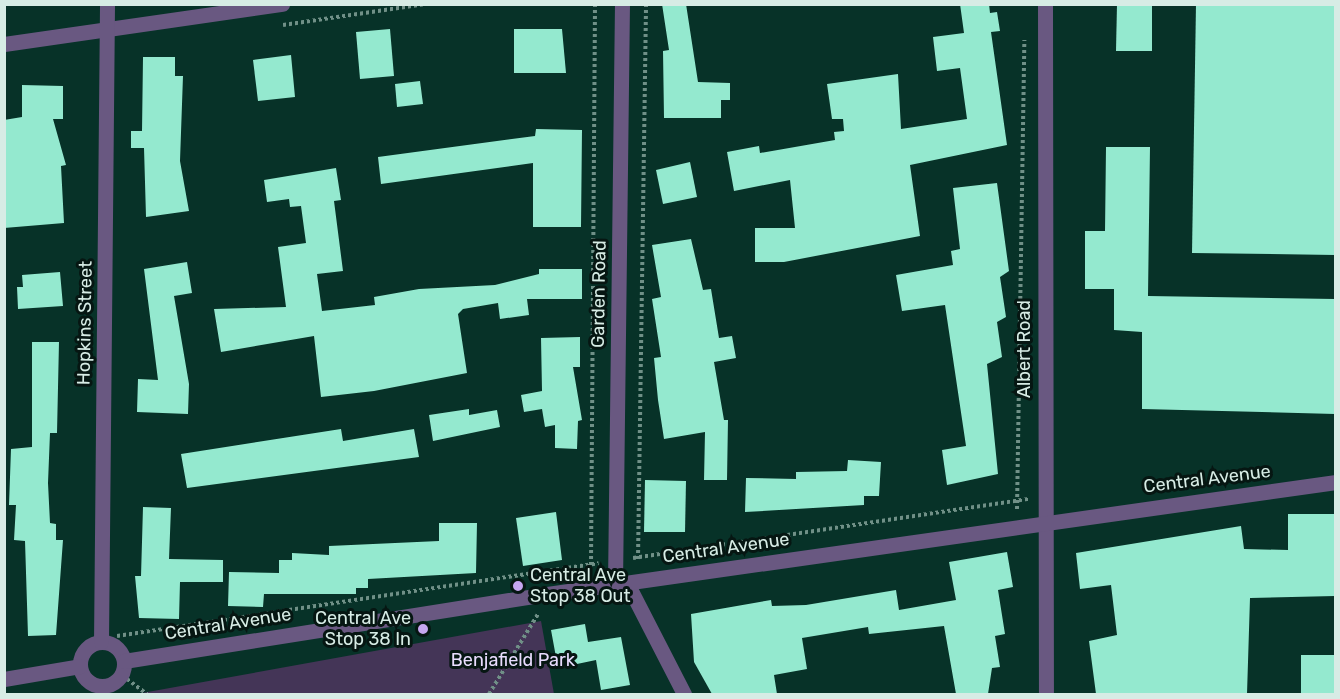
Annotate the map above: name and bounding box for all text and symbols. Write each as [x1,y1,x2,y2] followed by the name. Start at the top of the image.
[587,240,611,348] street label: Garden Road
[73,261,97,385] street label: Hopkins Street
[1013,300,1035,398] street label: Albert Road
[1142,460,1272,498] street label: Central Avenue
[661,528,791,568] street label: Central Avenue
[530,565,630,608] place label: Central Ave Stop 38 Out
[511,579,525,593] marker: Central Ave Stop 38 Out
[163,603,293,645] street label: Central Avenue
[314,608,411,650] place label: Central Ave Stop 38 In
[416,622,430,636] marker: Central Ave Stop 38 In
[451,649,575,671] park label: Benjafield Park

